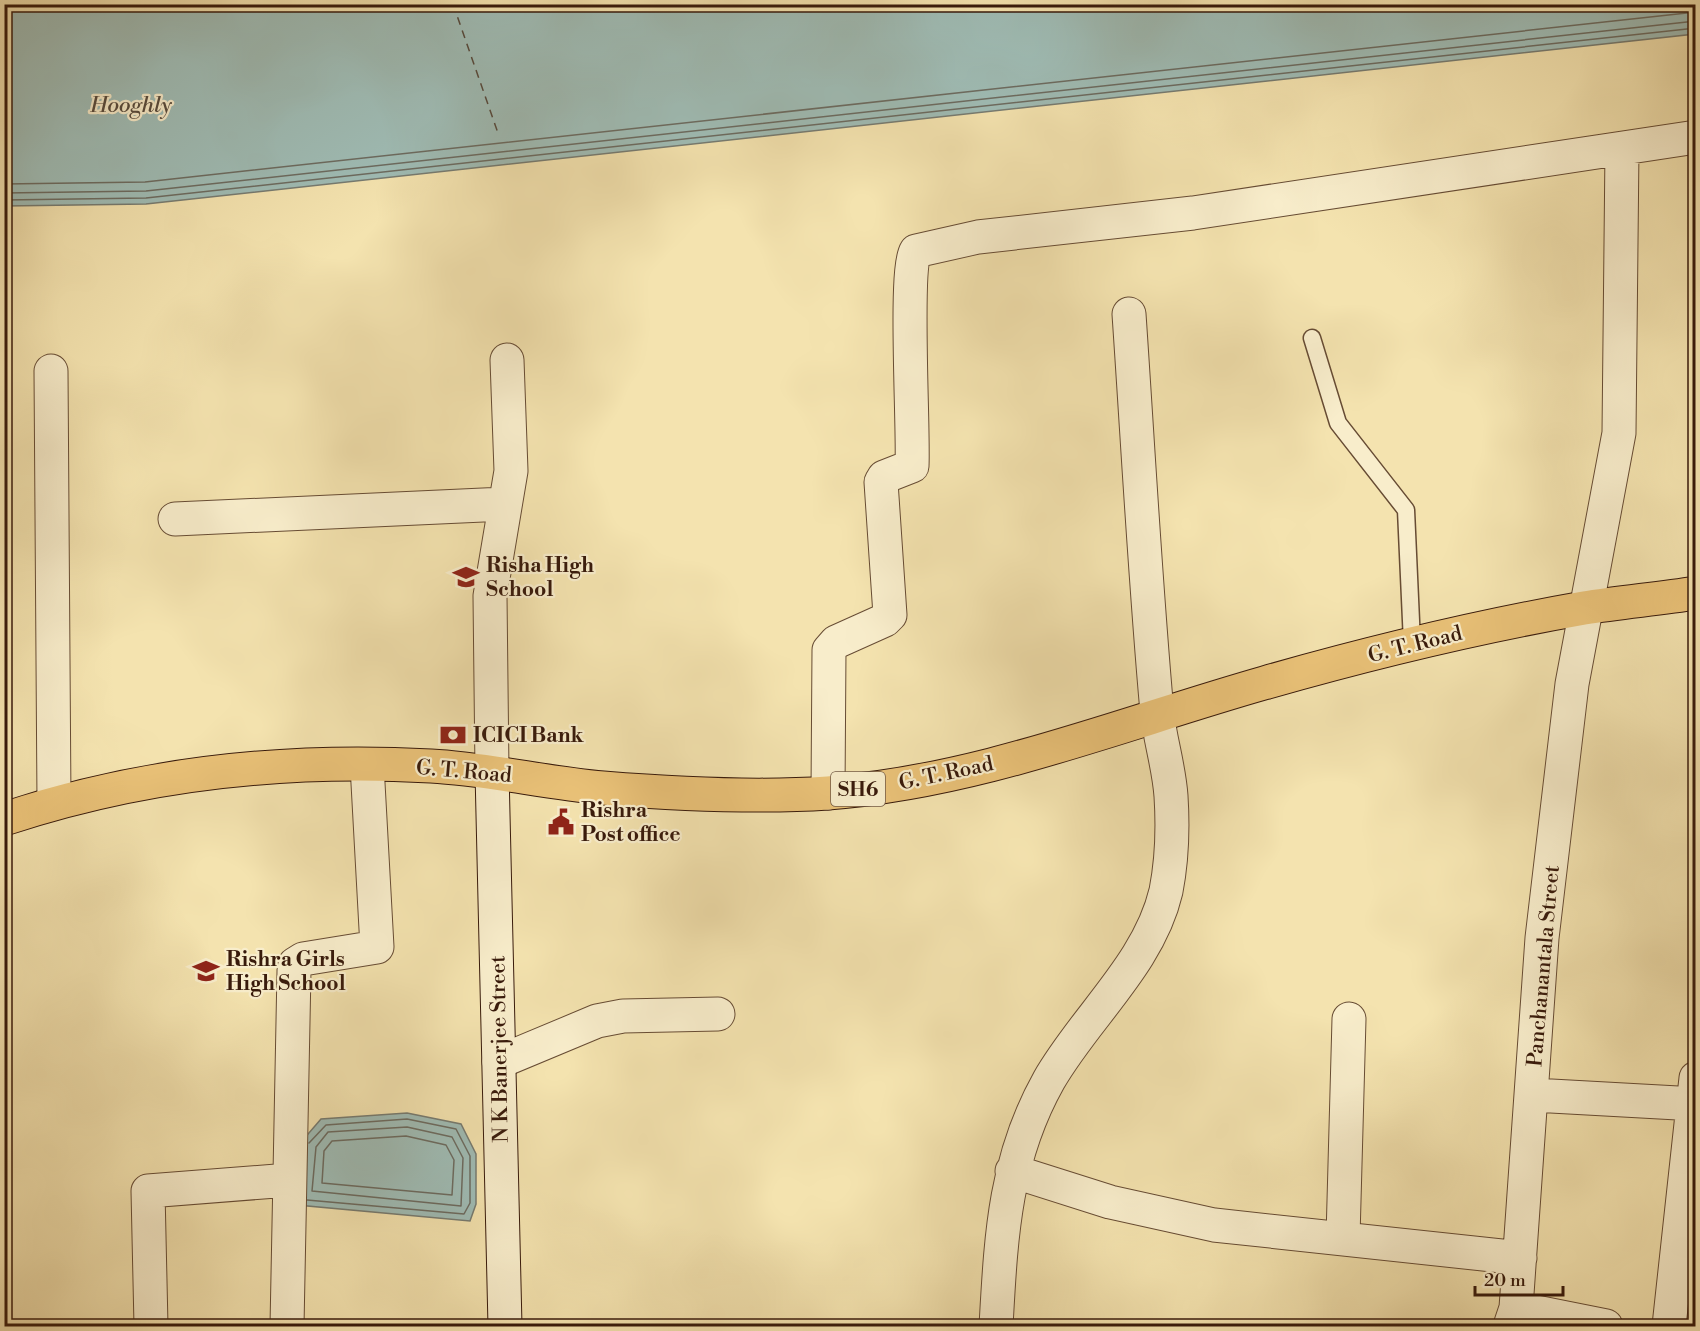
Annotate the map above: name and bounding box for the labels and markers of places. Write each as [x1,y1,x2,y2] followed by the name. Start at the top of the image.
[486,553,594,603] place label: Risha High School
[451,562,481,592] school or university icon: Risha High School
[438,720,468,750] bank icon: ICICI Bank
[473,723,585,749] place label: ICICI Bank
[581,798,681,848] place label: Rishra Post office
[546,807,576,837] public building icon: Rishra Post office
[226,947,346,997] place label: Rishra Girls High School
[191,956,221,986] school or university icon: Rishra Girls High School

